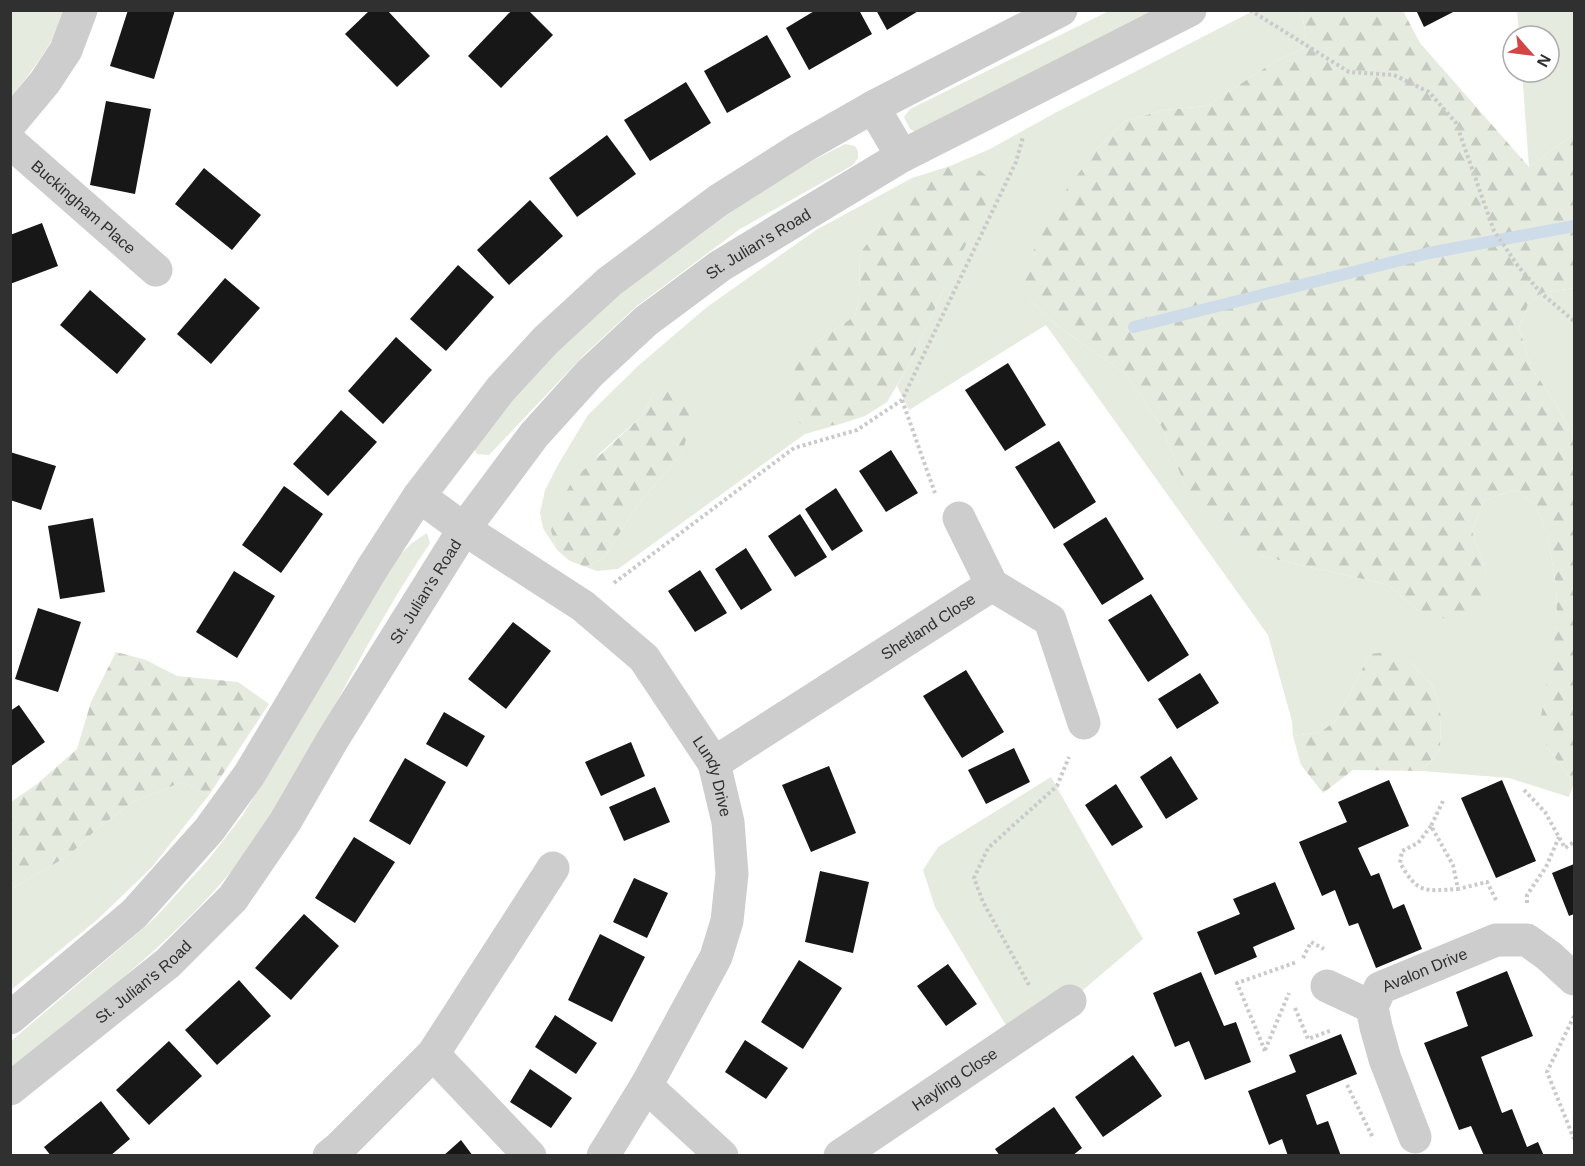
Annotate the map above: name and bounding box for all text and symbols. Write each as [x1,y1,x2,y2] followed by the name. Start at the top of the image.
[1501,24,1561,84] north arrow
[1534,52,1554,70] text: N
[28,157,139,257] street label: Buckingham Place
[702,205,813,282] street label: St. Julian's Road
[386,536,464,647] street label: St. Julian's Road
[878,590,978,662] street label: Shetland Close
[690,733,735,818] street label: Lundy Drive
[92,937,194,1026] street label: St. Julian's Road
[1379,944,1470,995] street label: Avalon Drive
[909,1044,1000,1114] street label: Hayling Close

